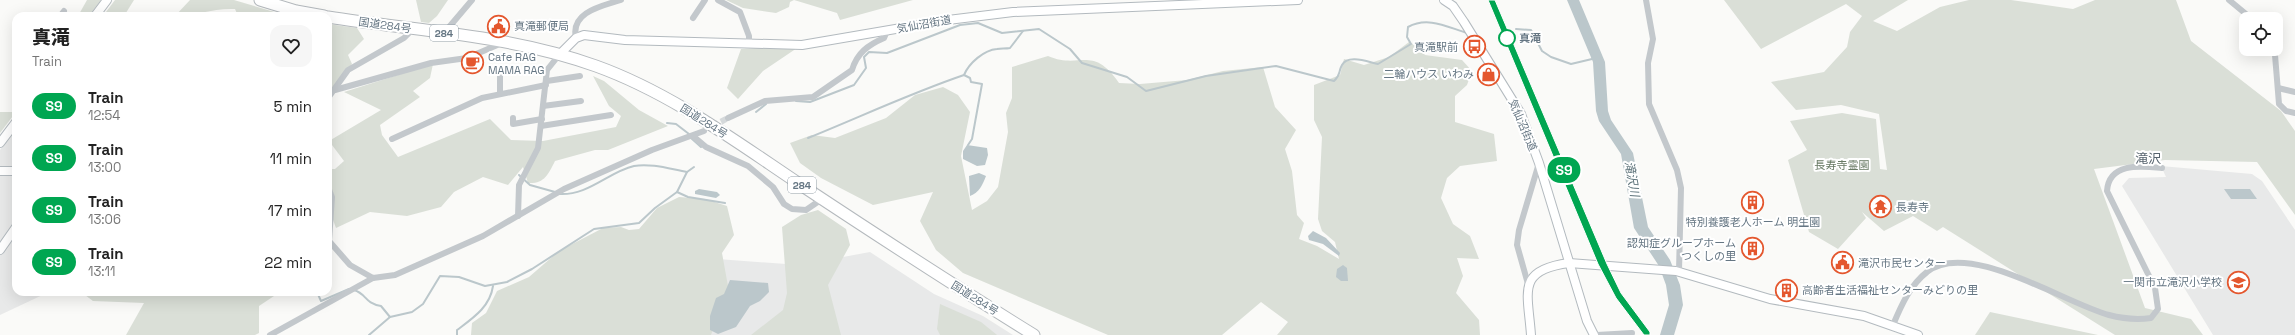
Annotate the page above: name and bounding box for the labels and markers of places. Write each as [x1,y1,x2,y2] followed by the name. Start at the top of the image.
[485,13,511,39] public building icon: 真滝郵便局
[514,19,569,33] place label: 真滝郵便局
[1498,29,1516,47] marker: 真滝
[1519,31,1541,45] place label: 真滝
[1461,34,1487,60] bus stop icon: 真滝駅前
[1414,40,1458,54] place label: 真滝駅前
[460,50,486,76] cafe icon: Cafe RAG MAMA RAG
[488,50,545,77] place label: Cafe RAG MAMA RAG
[1476,61,1502,87] shop icon: 二輪ハウス いわみ
[1383,67,1474,81] place label: 二輪ハウス いわみ
[1740,189,1766,215] building icon: 特別養護老人ホーム 明生園
[1868,194,1894,220] temple icon: 長寿寺
[1896,200,1929,214] place label: 長寿寺
[1686,215,1820,229] place label: 特別養護老人ホーム 明生園
[1627,236,1736,263] place label: 認知症グループホーム つくしの里
[1739,236,1765,262] building icon: 認知症グループホーム つくしの里
[1830,250,1856,276] public building icon: 滝沢市民センター
[1858,256,1946,270] place label: 滝沢市民センター
[2225,269,2251,295] school or university icon: 一関市立滝沢小学校
[2123,275,2222,289] place label: 一関市立滝沢小学校
[1773,277,1799,303] building icon: 高齢者生活福祉センターみどりの里
[1802,283,1978,297] place label: 高齢者生活福祉センターみどりの里

